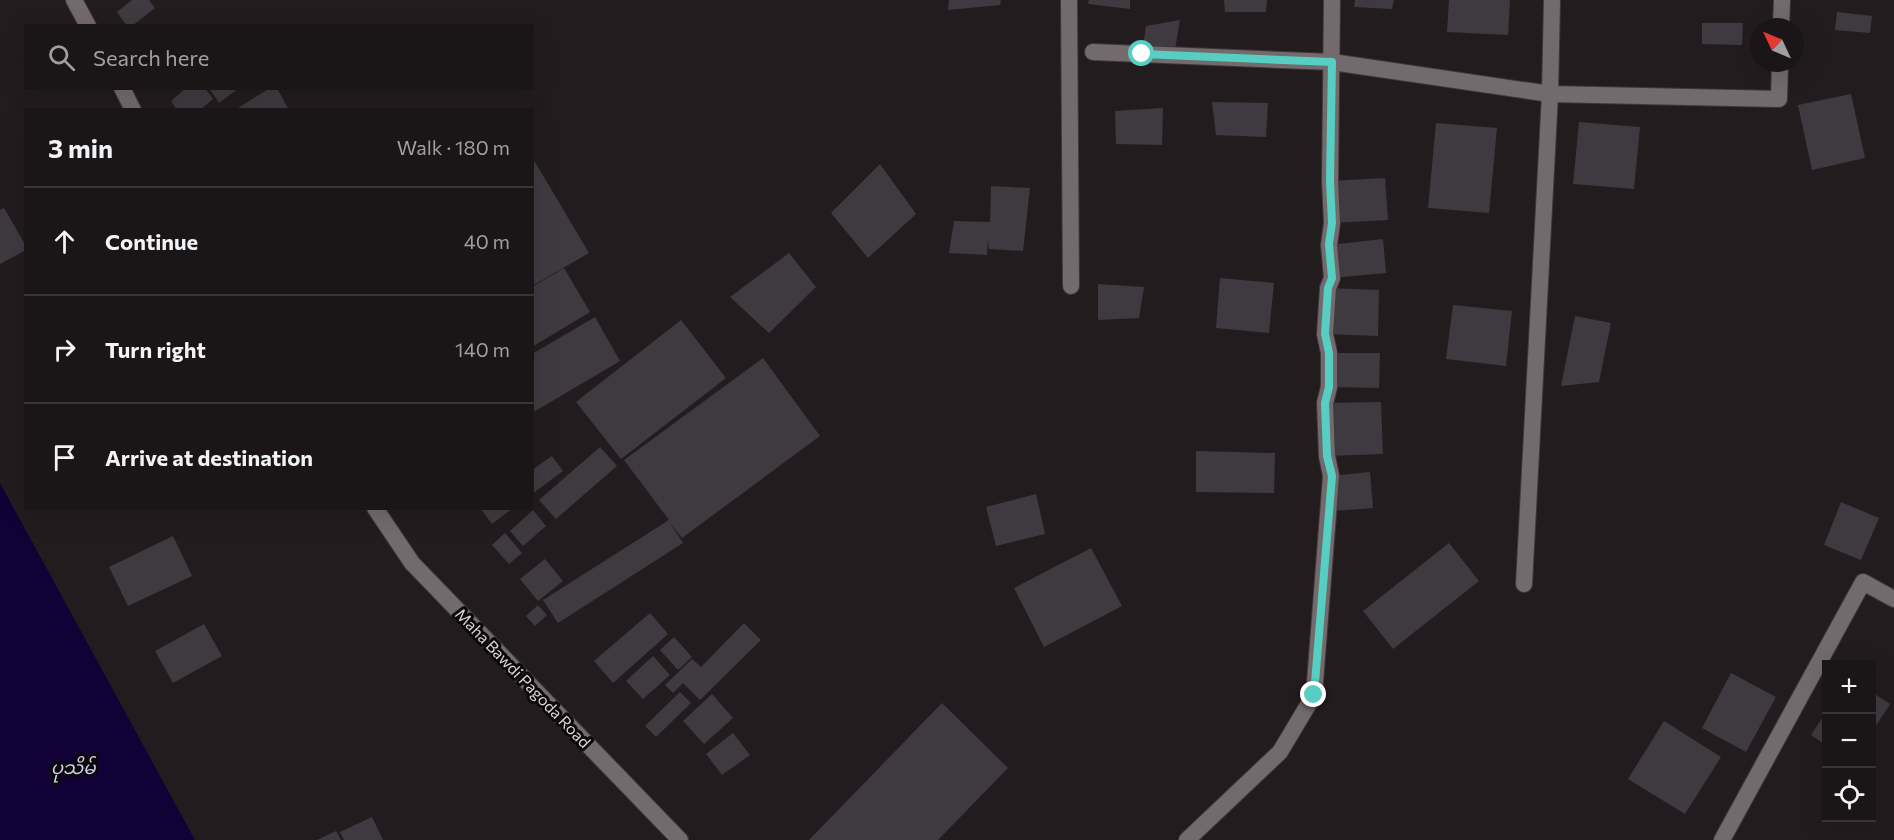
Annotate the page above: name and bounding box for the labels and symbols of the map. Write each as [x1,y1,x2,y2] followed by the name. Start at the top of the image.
[1750,18,1804,72] north arrow
[1128,40,1154,66] route start
[452,604,595,751] street label: Maha Bawdi Pagoda Road
[1300,681,1326,707] route end
[51,755,97,783] water label: ပုသိမ်

